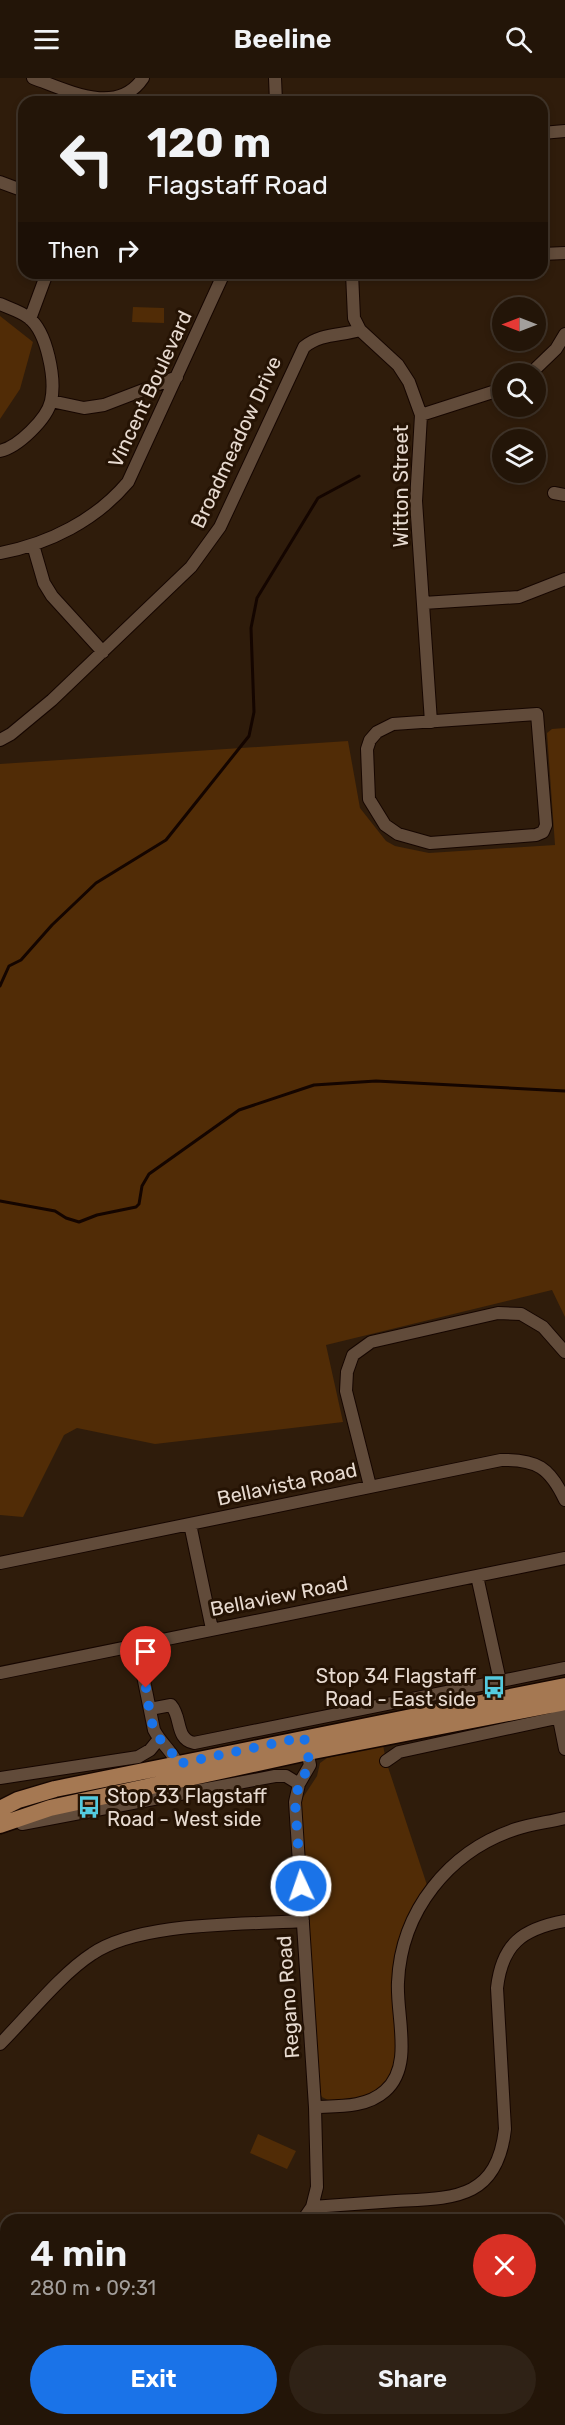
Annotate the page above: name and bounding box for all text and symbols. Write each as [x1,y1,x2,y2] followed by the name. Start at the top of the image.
[30,23,63,56] icon: menu
[233,23,332,55] text: Beeline
[502,23,535,56] icon: search
[147,118,271,168] text: 120 m
[48,120,126,198] icon: left
[147,169,328,201] text: Flagstaff Road
[111,234,144,267] icon: right
[48,237,99,264] text: Then
[492,297,546,351] north arrow
[492,297,546,483] map controls
[103,307,197,471] street label: Vincent Boulevard
[186,352,286,532] street label: Broadmeadow Drive
[492,363,546,417] button: search
[389,424,413,547] street label: Witton Street
[492,429,546,483] button: layers
[215,1457,359,1511] street label: Bellavista Road
[208,1571,350,1621] street label: Bellaview Road
[120,1626,171,1688] pin
[129,1635,162,1668] icon: arrive
[316,1664,476,1711] place label: Stop 34 Flagstaff Road - East side
[481,1674,507,1700] bus stop icon: Stop 34 Flagstaff Road - East side
[107,1784,267,1831] place label: Stop 33 Flagstaff Road - West side
[76,1794,102,1820] bus stop icon: Stop 33 Flagstaff Road - West side
[269,1854,333,1918] position arrow
[272,1935,304,2059] street label: Regano Road
[30,2232,127,2275] text: 4 min
[473,2234,536,2297] button: close
[30,2276,156,2300] text: 280 m · 09:31
[30,2345,277,2414] button: Exit
[289,2345,536,2414] button: Share

